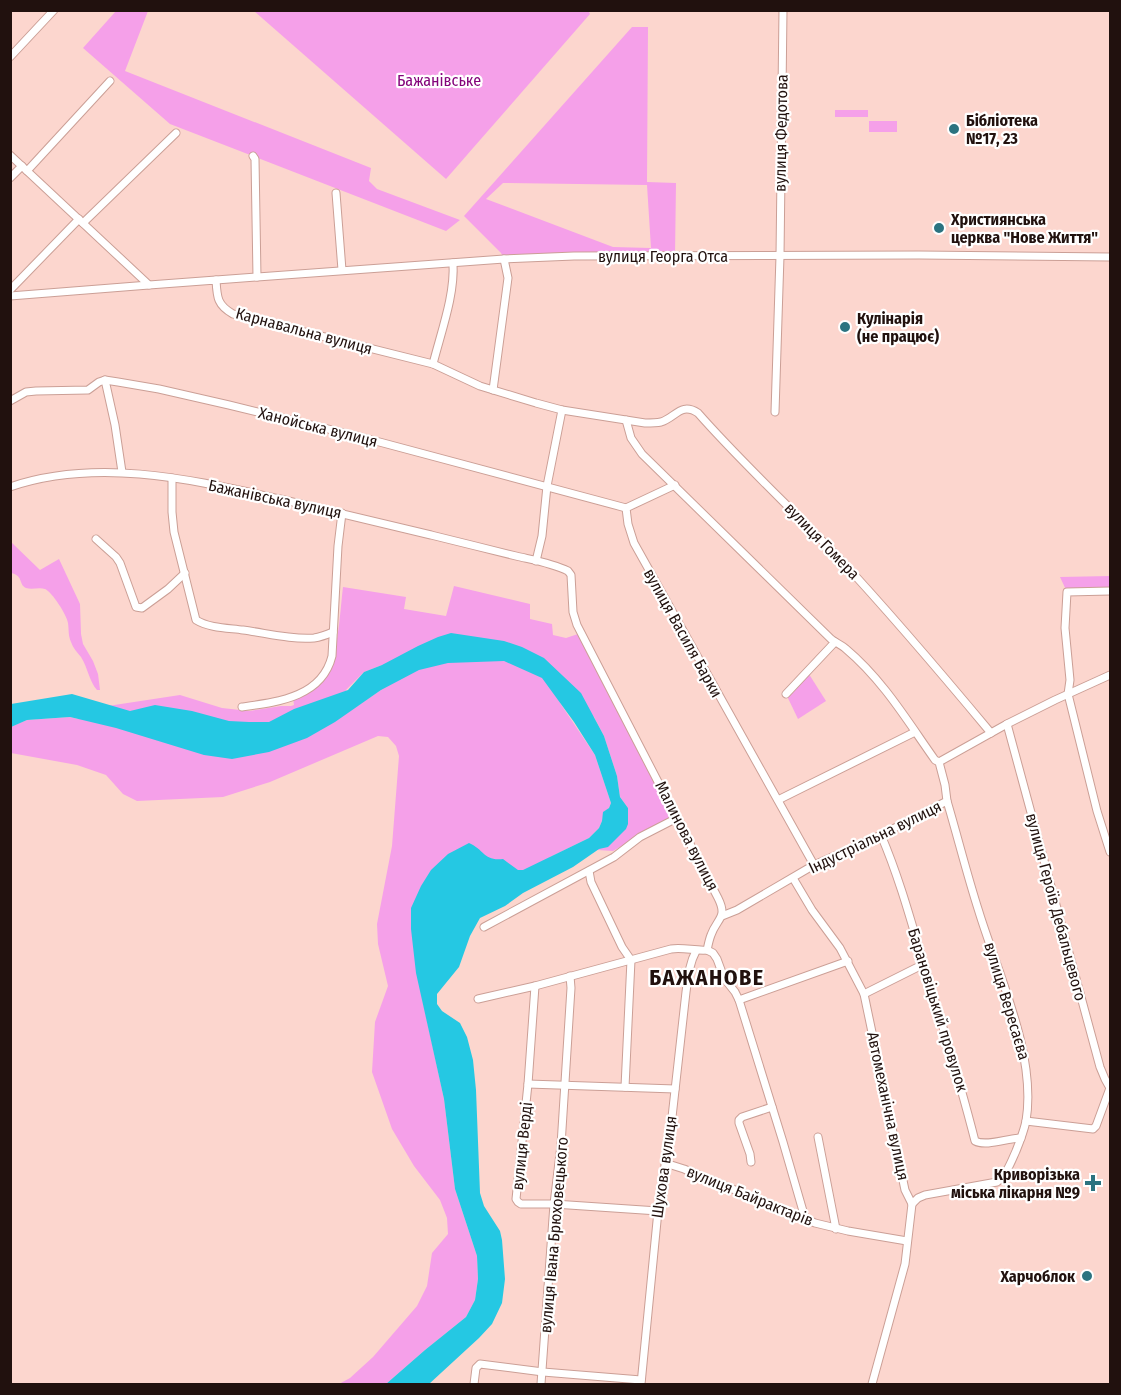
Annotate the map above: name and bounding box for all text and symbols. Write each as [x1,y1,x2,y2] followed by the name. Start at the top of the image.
[397,71,481,90] park label: Бажанівське
[770,74,792,192] street label: вулиця Федотова
[966,111,1038,148] place label: Бібліотека №17, 23
[947,122,961,136] marker: Бібліотека №17, 23
[950,210,1098,247] place label: Християнська церква "Нове Життя"
[932,221,946,235] marker: Християнська церква "Нове Життя"
[598,247,728,266] street label: вулиця Георга Отса
[234,304,374,358] street label: Карнавальна вулиця
[857,309,939,346] place label: Кулінарія (не працює)
[838,320,852,334] marker: Кулінарія (не працює)
[256,403,380,451] street label: Ханойська вулиця
[207,476,343,522] street label: Бажанівська вулиця
[781,499,864,584] street label: вулиця Гомера
[640,565,726,701] street label: вулиця Василя Барки
[651,778,723,894] street label: Малинова вулиця
[806,797,944,877] street label: Індустріальна вулиця
[1022,811,1090,1003] street label: вулиця Героїв Дебальцевого
[904,926,972,1095] street label: Барановіцький провулок
[980,940,1034,1062] street label: вулиця Вересаєва
[649,964,765,991] district label: БАЖАНОВЕ
[863,1030,913,1182] street label: Автомеханічна вулиця
[508,1101,536,1191] street label: вулиця Верді
[647,1115,681,1219] street label: Шухова вулиця
[536,1136,572,1334] street label: вулиця Івана Брюховецького
[684,1162,816,1230] street label: вулиця Байрактарів
[951,1165,1080,1202] place label: Криворізька міська лікарня №9
[1084,1174,1102,1192] marker: Криворізька міська лікарня №9
[999,1267,1076,1286] place label: Харчоблок
[1080,1269,1094,1283] marker: Харчоблок

